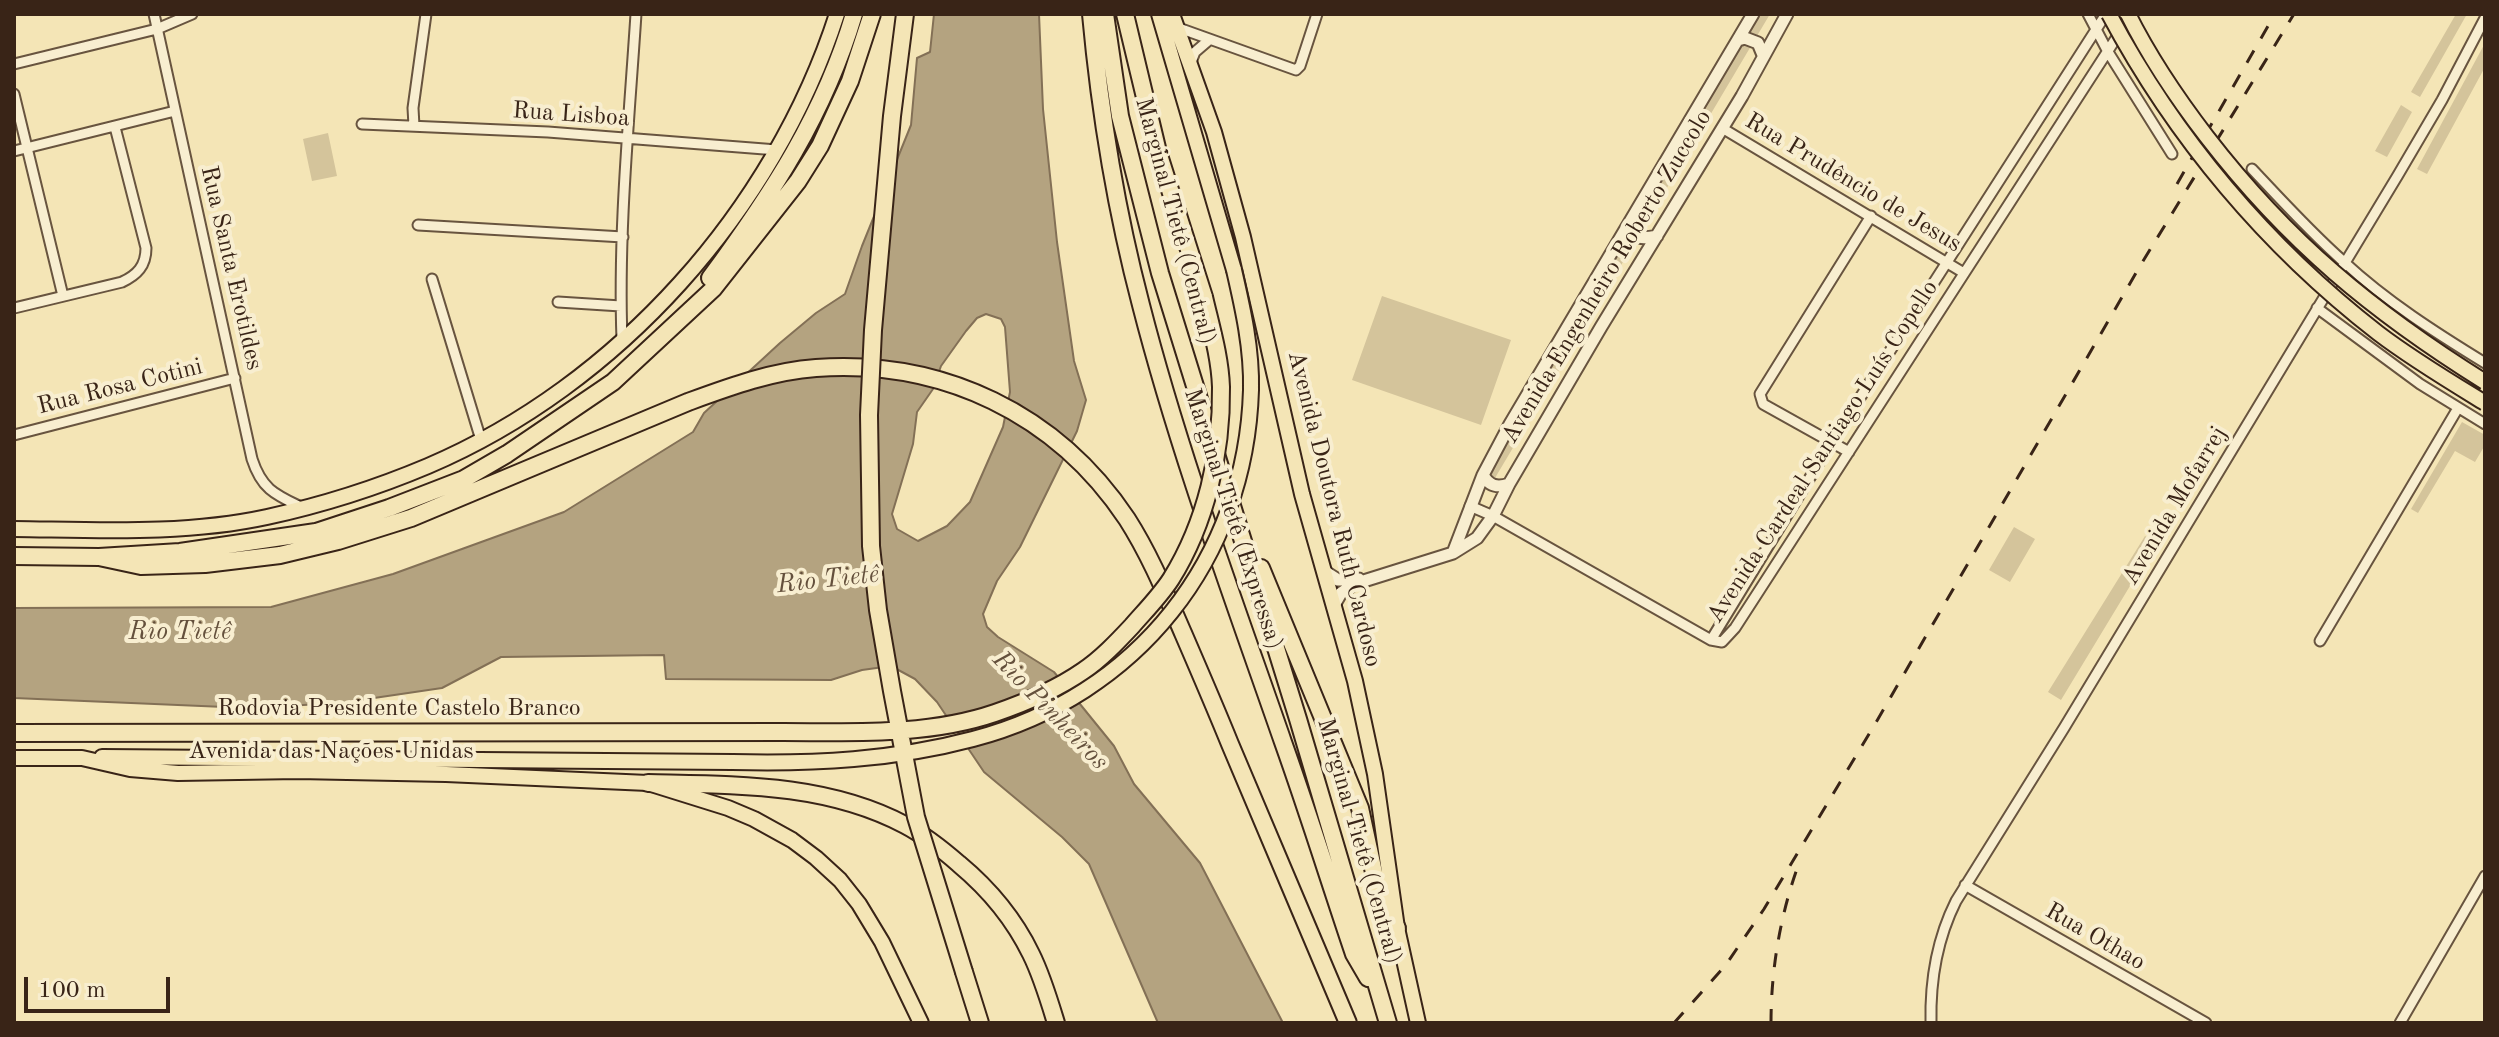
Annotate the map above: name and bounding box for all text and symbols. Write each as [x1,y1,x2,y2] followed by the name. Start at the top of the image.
[1128,94,1222,348] street label: Marginal Tietê (Central)
[511,97,631,133] street label: Rua Lisboa
[1496,105,1718,449] street label: Avenida Engenheiro Roberto Zuccolo
[1739,107,1967,259] street label: Rua Prudêncio de Jesus
[193,163,269,373] street label: Rua Santa Erotildes
[1701,275,1945,629] street label: Avenida Cardeal Santiago Luís Copello
[1281,348,1387,670] street label: Avenida Doutora Ruth Cardoso
[35,353,205,421] street label: Rua Rosa Cotini
[1177,385,1289,653] street label: Marginal Tietê (Expressa)
[2116,421,2234,591] street label: Avenida Mofarrej
[775,559,881,601] water label: Rio Tietê
[129,616,231,648] water label: Rio Tietê
[985,645,1115,777] water label: Rio Pinheiros
[217,695,581,723] street label: Rodovia Presidente Castelo Branco
[1310,715,1408,967] street label: Marginal Tietê (Central)
[188,738,474,766] street label: Avenida das Nações Unidas
[2040,897,2150,977] street label: Rua Othao
[28,961,174,1011] scale bar
[38,979,106,1003] text: 100 m

